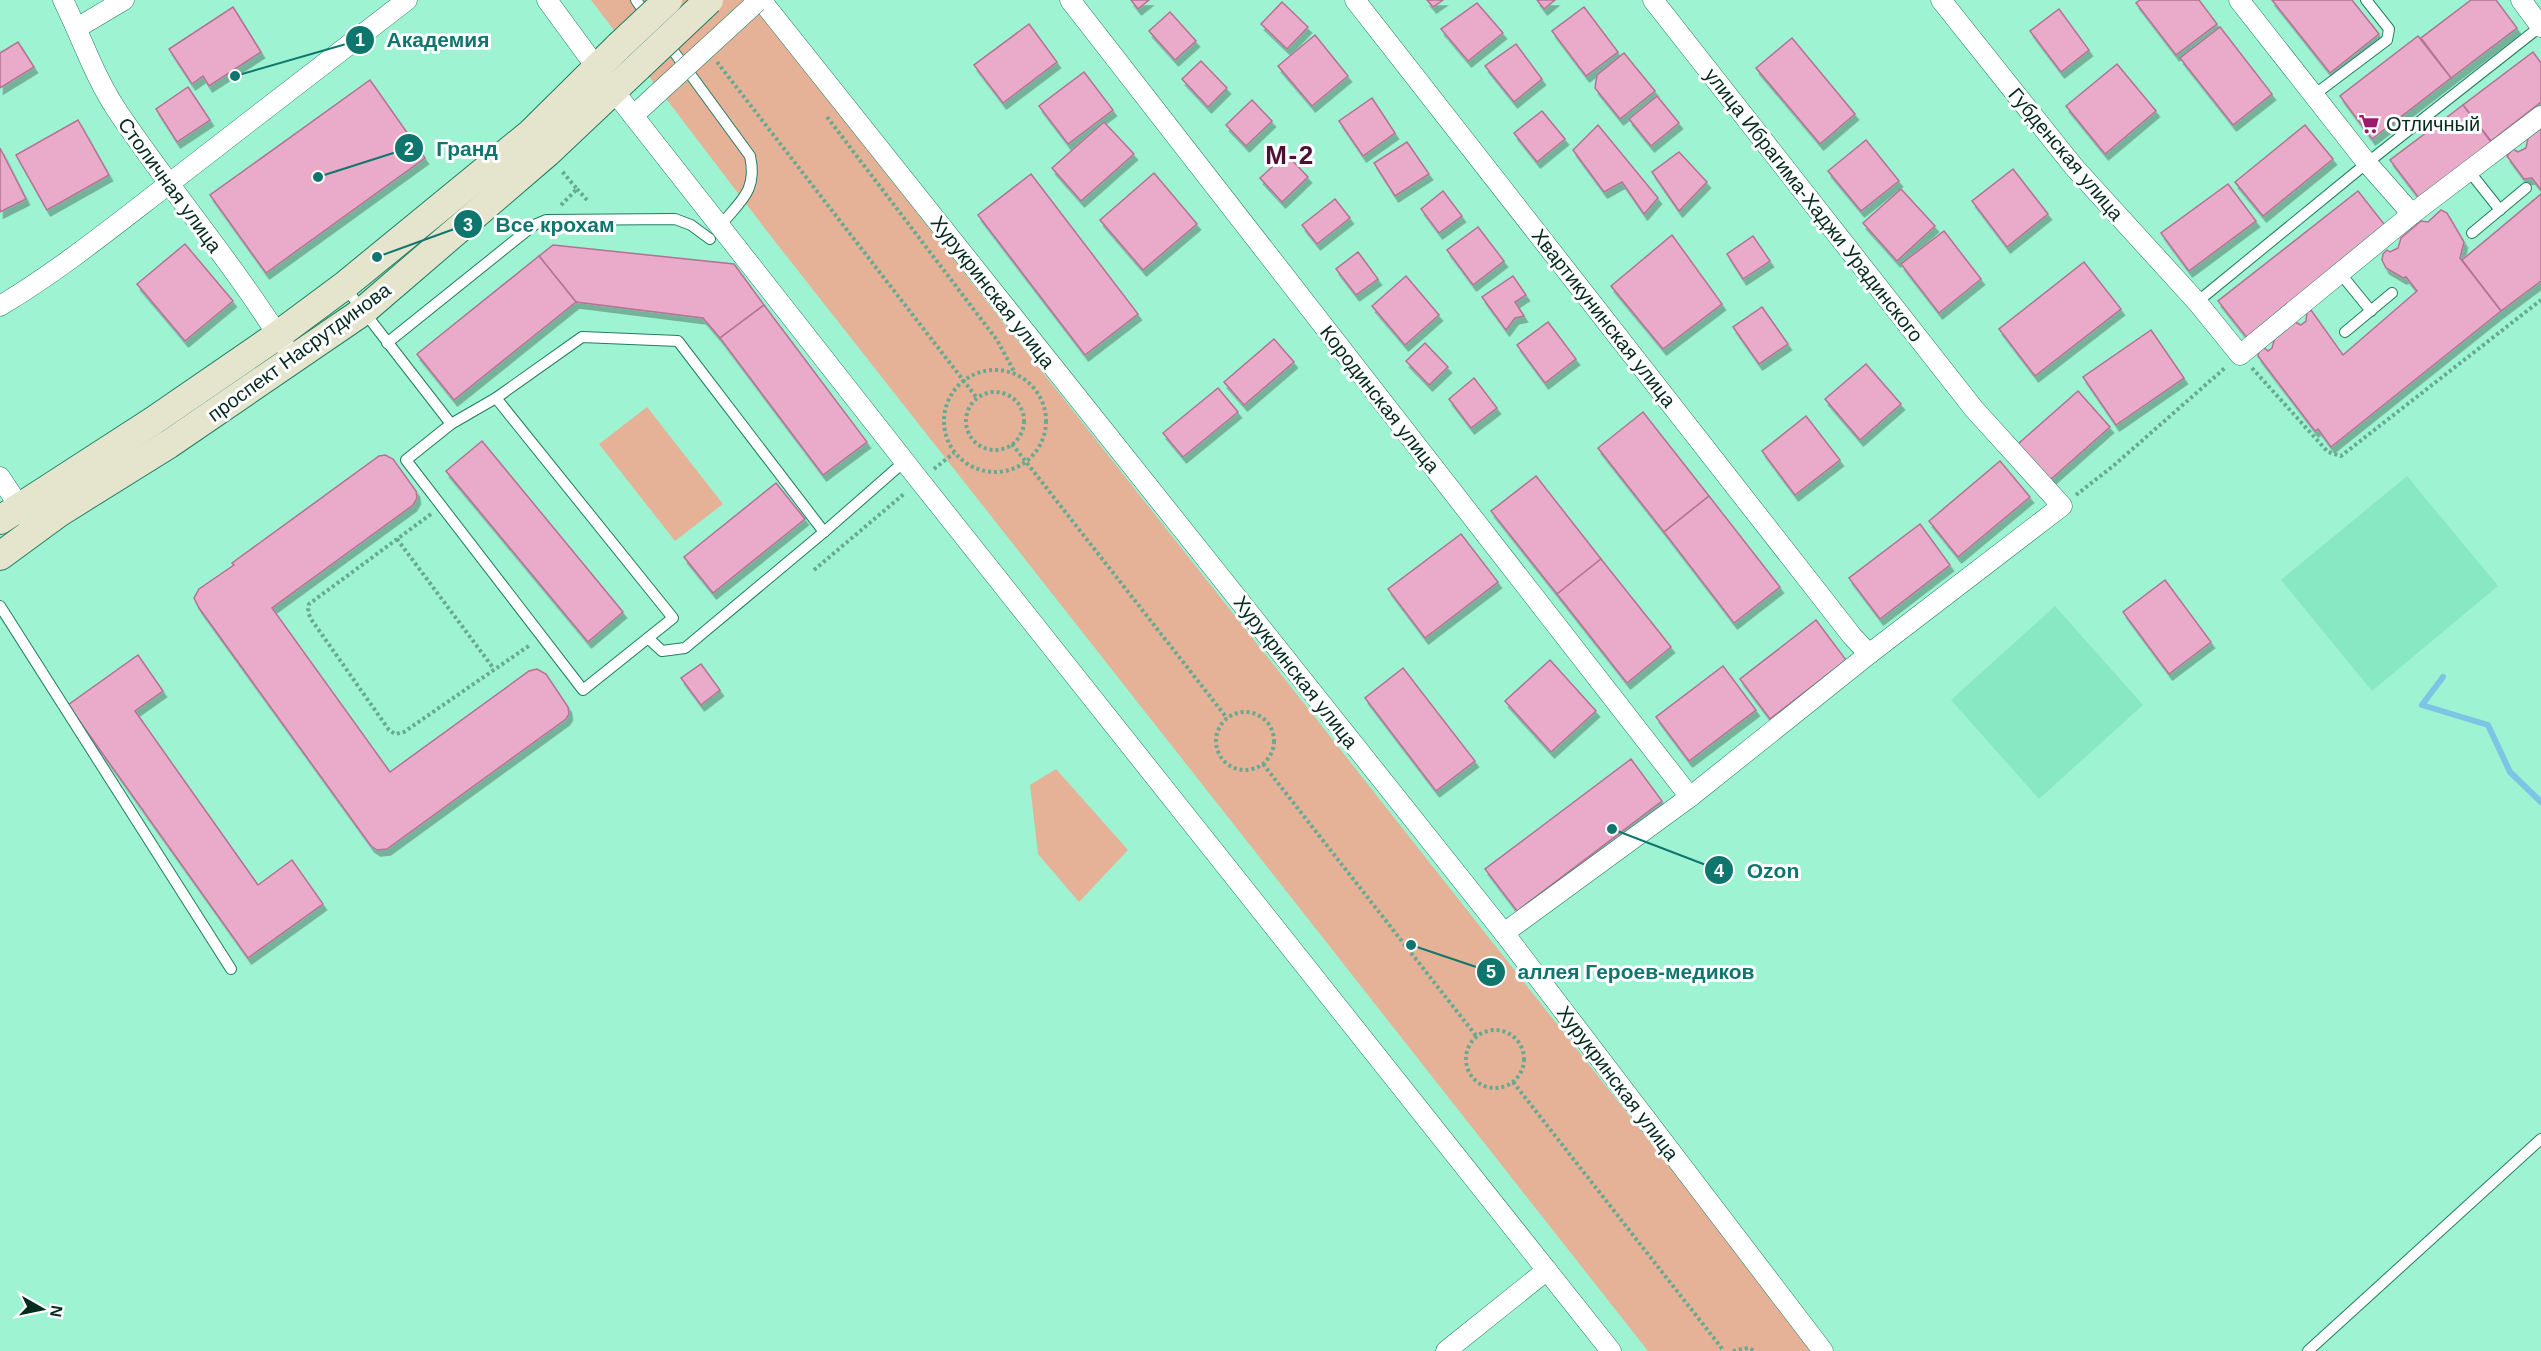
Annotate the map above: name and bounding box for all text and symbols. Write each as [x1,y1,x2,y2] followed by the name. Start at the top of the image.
[345,21,502,60] callout: Академия
[387,28,489,51] text: Академия
[355,30,365,50] text: 1
[1700,64,1928,346] street label: улица Ибрагима-Хаджи Урадинского
[2004,83,2128,225] street label: Губденская улица
[2357,112,2381,136] supermarket icon: Отличный
[114,113,227,257] street label: Столичная улица
[2386,113,2480,135] place label: Отличный
[394,129,510,168] callout: Гранд
[436,137,498,160] text: Гранд
[404,139,414,159] text: 2
[1265,140,1315,170] district label: М-2
[453,205,626,244] callout: Все крохам
[927,211,1060,373] street label: Хурукринская улица
[496,213,614,236] text: Все крохам
[463,215,473,235] text: 3
[1528,225,1681,412] street label: Хвартикунинская улица
[203,278,395,426] street label: проспект Насрутдинова
[1316,321,1445,477] street label: Кородинская улица
[1230,591,1363,753] street label: Хурукринская улица
[1704,851,1811,890] callout: Ozon
[1747,859,1799,882] text: Ozon
[1714,861,1724,881] text: 4
[1476,952,1767,991] callout: аллея Героев-медиков
[1517,960,1755,983] text: аллея Героев-медиков
[1486,962,1496,982] text: 5
[1553,1002,1684,1165] street label: Хурукринская улица
[12,1279,72,1339] north arrow
[47,1304,66,1318] text: N

